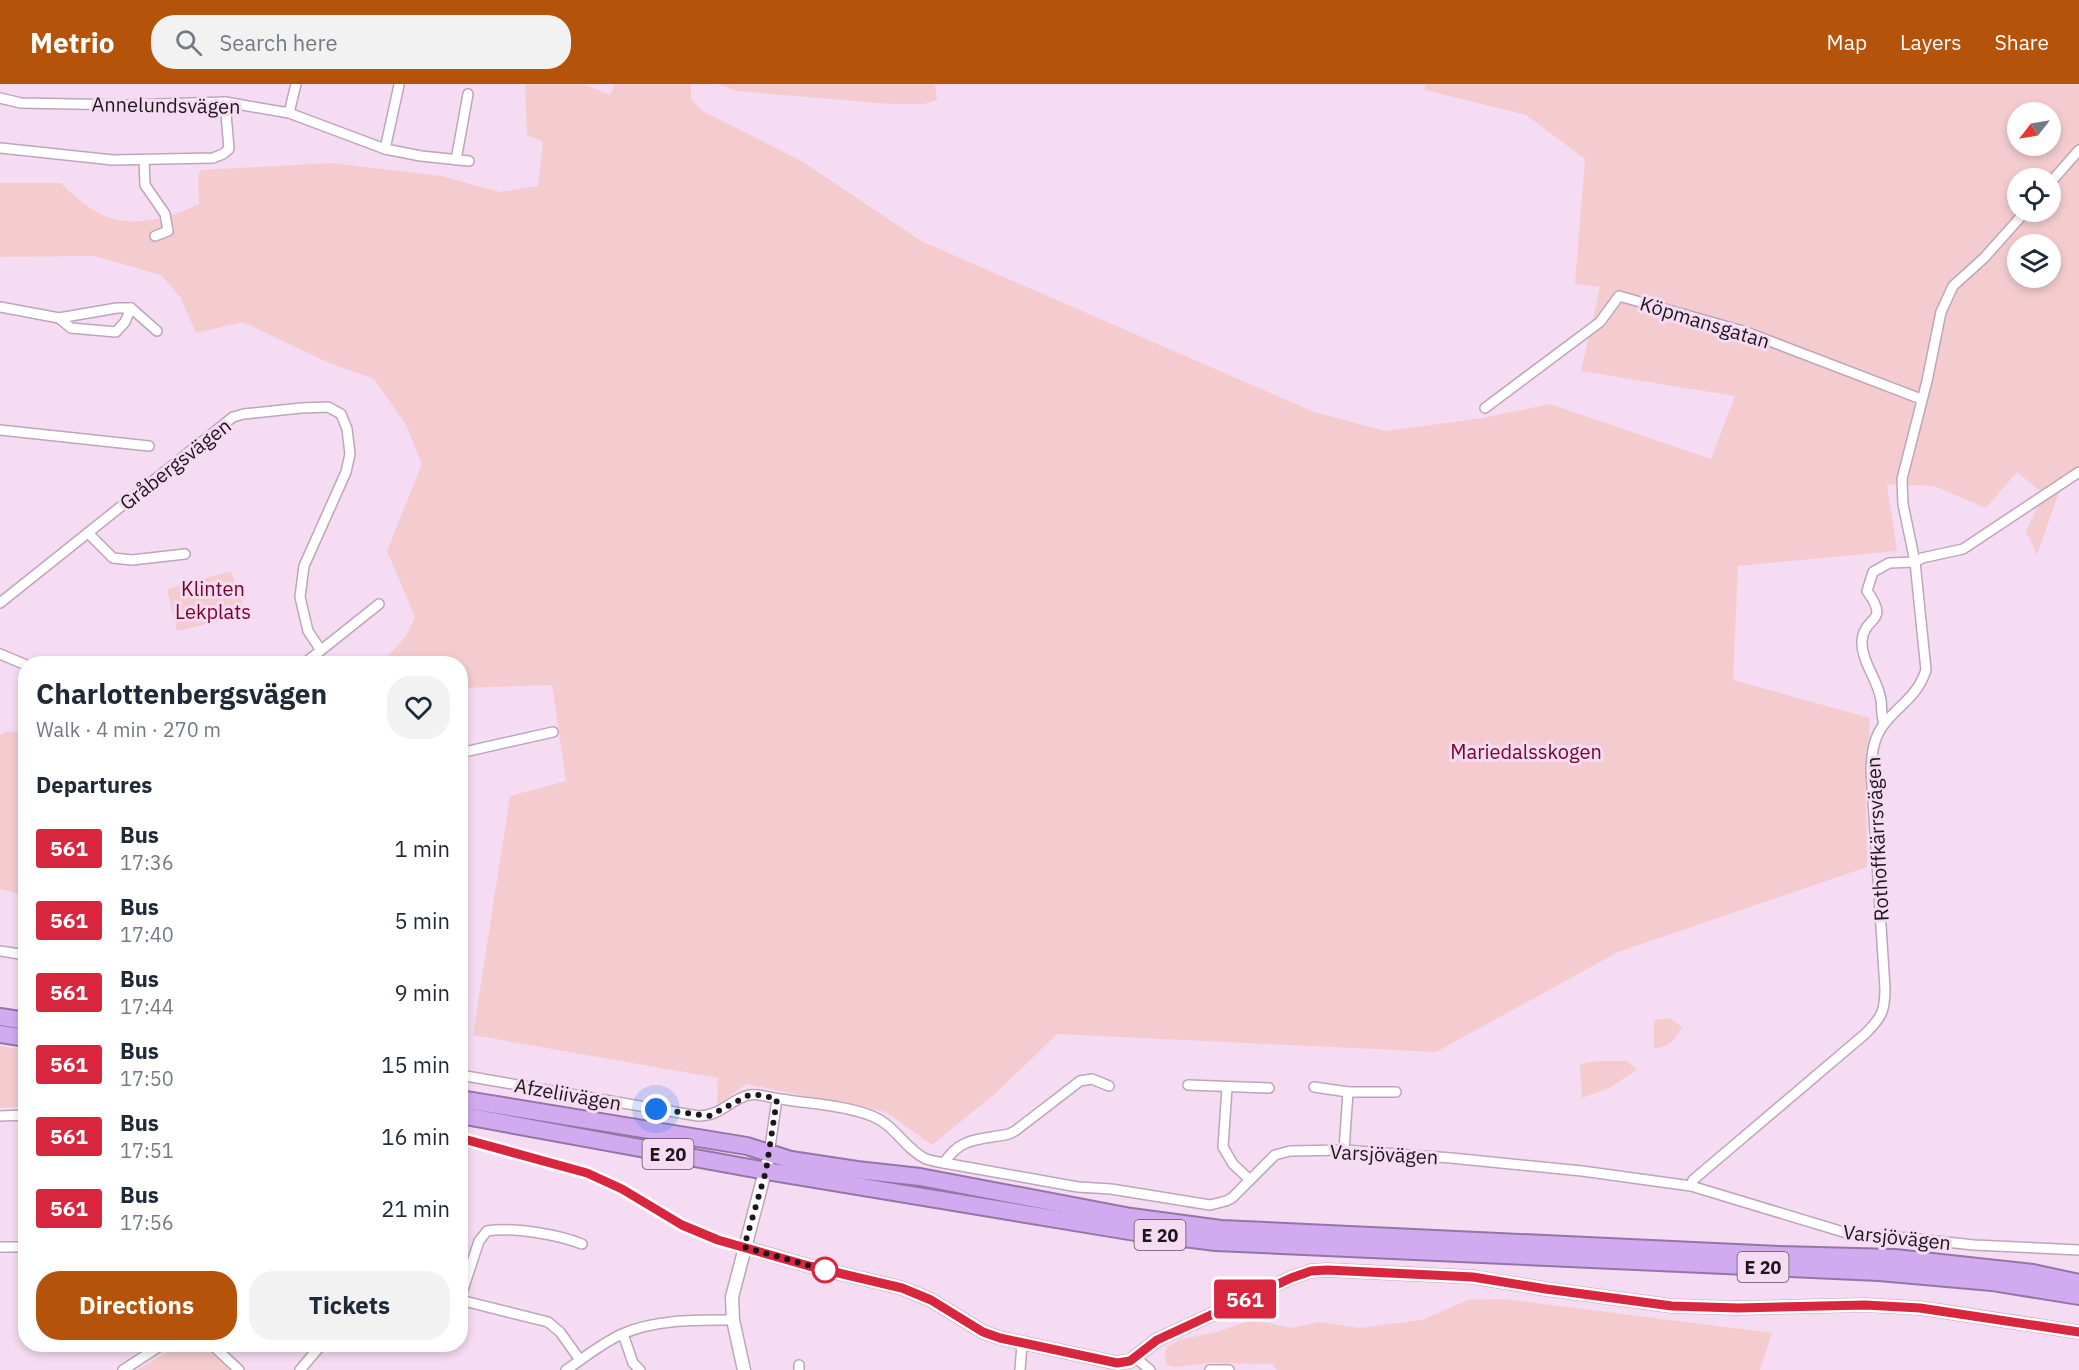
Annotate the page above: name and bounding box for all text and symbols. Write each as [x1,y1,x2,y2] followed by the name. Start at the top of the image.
[151,15,571,69] search box
[30,24,115,61] text: Metrio
[172,26,205,59] icon: search
[220,28,337,57] text: Search here
[1827,28,1867,56] text: Map
[1900,28,1962,56] text: Layers
[1995,28,2049,56] text: Share
[91,90,241,120] street label: Annelundsvägen
[2007,102,2061,156] north arrow
[2007,102,2061,288] map controls
[2007,168,2061,222] button: locate
[2007,234,2061,288] button: layers
[1637,289,1773,355] street label: Köpmansgatan
[114,412,236,516] street label: Gråbergsvägen
[175,575,251,625] park label: Klinten Lekplats
[36,675,327,712] text: Charlottenbergsvägen
[387,676,450,739] button: heart
[36,716,221,743] text: Walk · 4 min · 270 m
[1450,738,1602,765] park label: Mariedalsskogen
[1859,756,1895,922] street label: Rothoffkärrsvägen
[36,770,152,799] text: Departures
[120,820,159,849] text: Bus
[50,834,88,862] text: 561
[394,834,450,863] text: 1 min
[120,849,174,876] text: 17:36
[120,892,159,921] text: Bus
[50,906,88,934] text: 561
[394,906,450,935] text: 5 min
[120,921,174,948] text: 17:40
[120,964,159,993] text: Bus
[50,978,88,1006] text: 561
[394,978,450,1007] text: 9 min
[120,993,174,1020] text: 17:44
[120,1036,159,1065] text: Bus
[50,1050,88,1078] text: 561
[381,1050,450,1079] text: 15 min
[120,1065,174,1092] text: 17:50
[513,1071,623,1117] street label: Afzeliivägen
[641,1094,671,1124] your location
[120,1108,159,1137] text: Bus
[50,1122,88,1150] text: 561
[381,1122,450,1151] text: 16 min
[120,1137,174,1164] text: 17:51
[1329,1138,1439,1170] street label: Varsjövägen
[642,1139,694,1169] road number: E 20
[120,1180,159,1209] text: Bus
[50,1194,88,1222] text: 561
[381,1194,450,1223] text: 21 min
[120,1209,174,1236] text: 17:56
[1842,1218,1952,1256] street label: Varsjövägen
[1134,1220,1186,1250] road number: E 20
[1738,1252,1788,1282] road number: E 20
[812,1257,838,1283] unlabelled marker
[36,1271,237,1340] button: Directions
[249,1271,450,1340] button: Tickets
[1210,1280,1280,1318] line badge: 561
[1226,1285,1264,1313] text: 561

